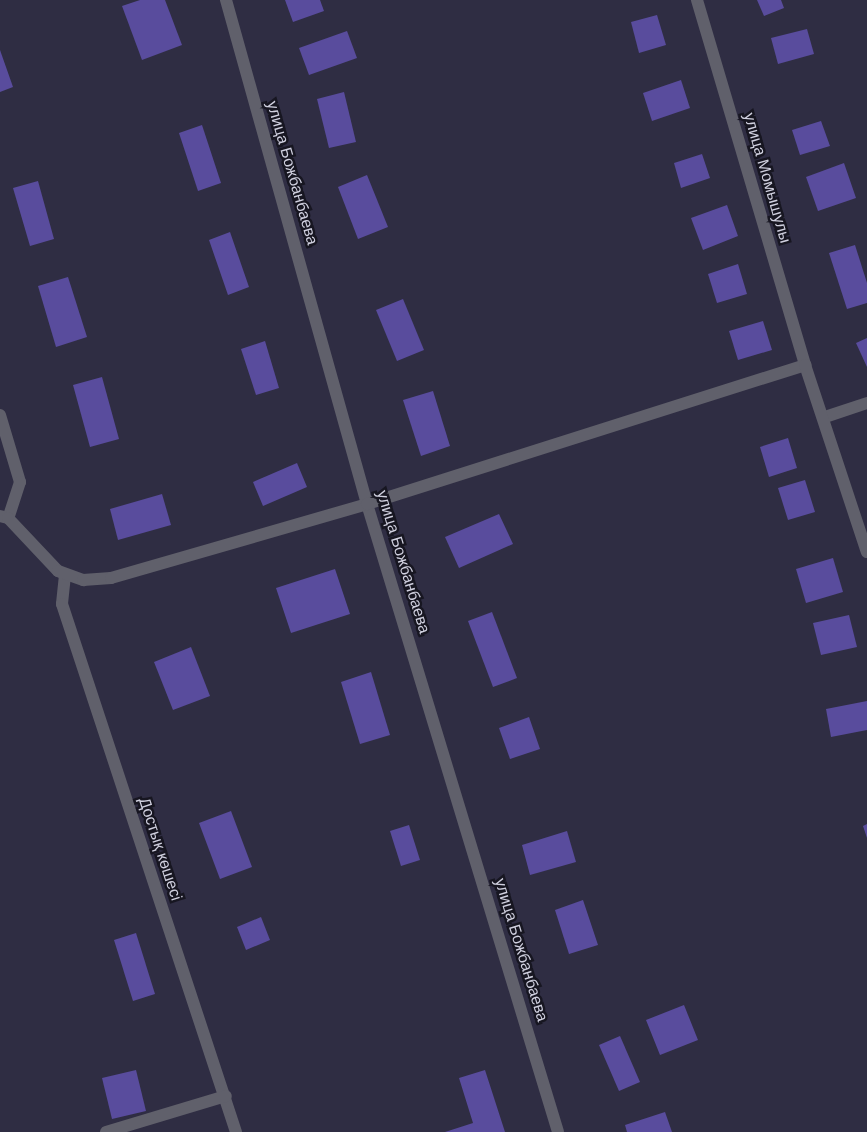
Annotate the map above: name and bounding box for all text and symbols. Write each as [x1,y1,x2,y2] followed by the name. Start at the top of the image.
[262,99,322,247] street label: улица Божбанбаева
[739,111,795,245] street label: улица Момышулы
[372,488,434,636] street label: улица Божбанбаева
[134,795,186,903] street label: Достық көшесі
[490,876,552,1024] street label: улица Божбанбаева

